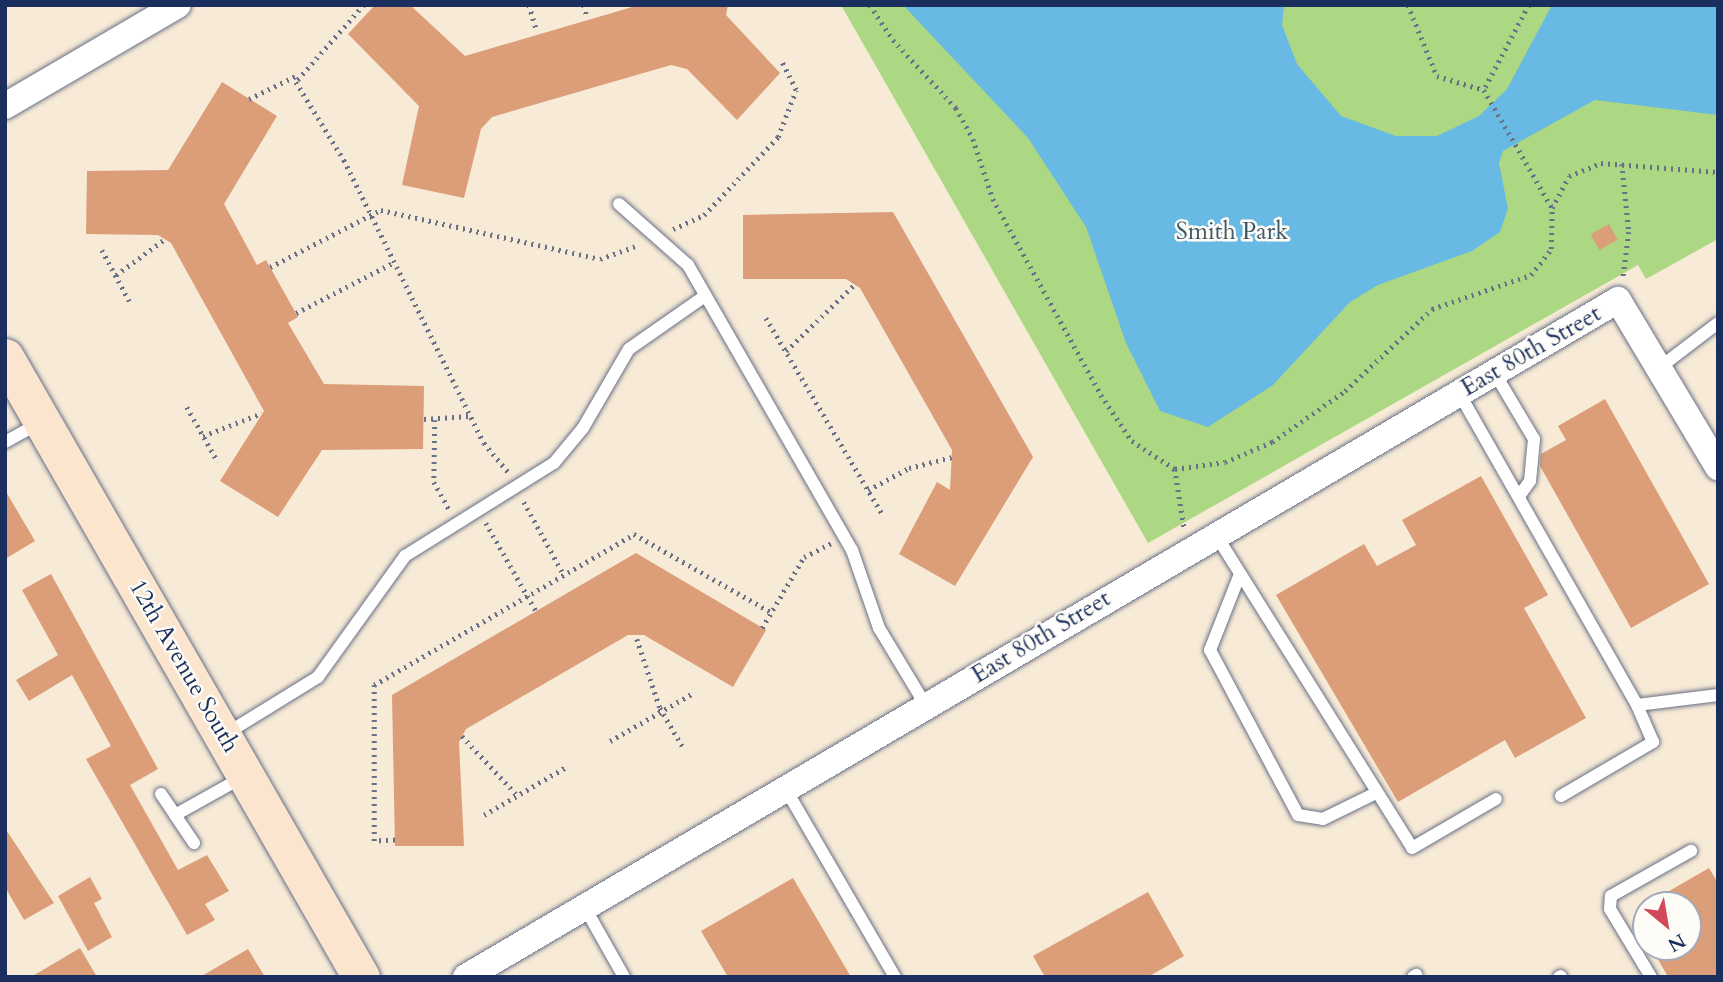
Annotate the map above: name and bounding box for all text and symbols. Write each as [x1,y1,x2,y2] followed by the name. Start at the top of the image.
[1176,218,1288,246] park label: Smith Park
[1456,299,1606,403] street label: East 80th Street
[123,574,245,758] street label: 12th Avenue South
[966,584,1116,690] street label: East 80th Street
[1632,891,1702,961] north arrow
[1663,927,1690,958] text: N

